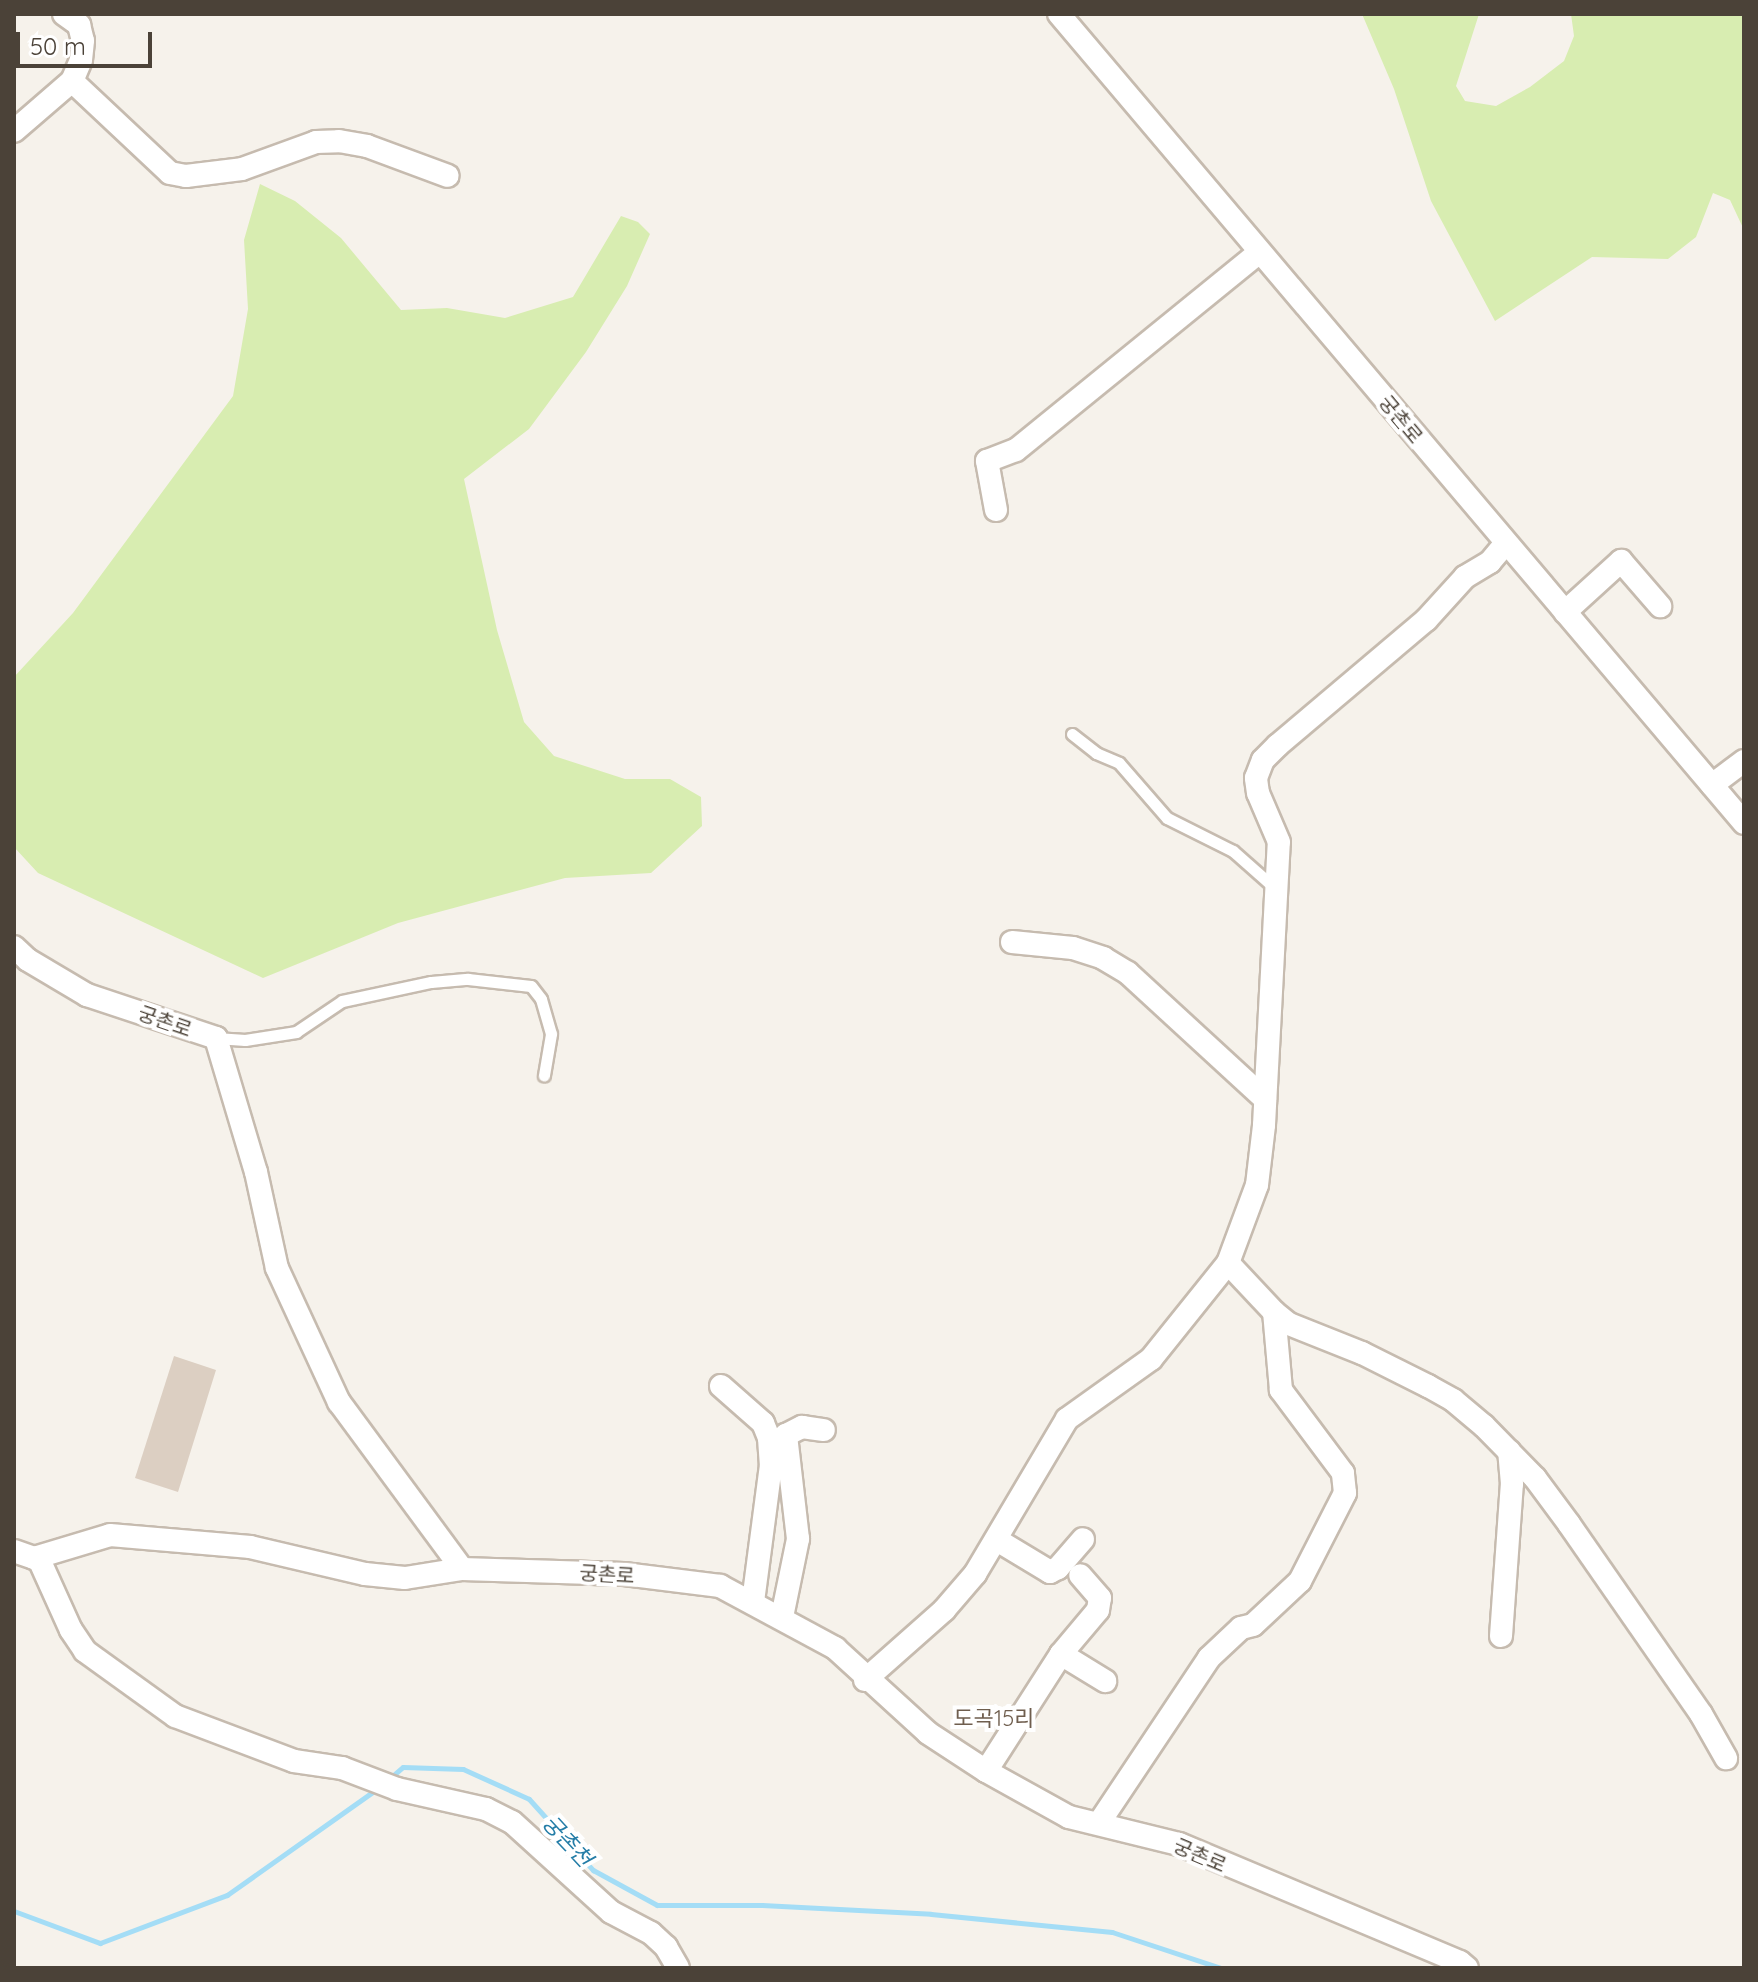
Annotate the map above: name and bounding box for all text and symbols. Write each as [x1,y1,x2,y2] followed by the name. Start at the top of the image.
[20,16,156,66] scale bar
[30,31,86,61] text: 50 m
[1374,390,1428,448] street label: 궁촌로
[135,1001,195,1041] street label: 궁촌로
[579,1561,635,1587] street label: 궁촌로
[954,1706,1034,1732] district label: 도곡15리
[537,1810,597,1872] water label: 궁촌천
[1170,1833,1230,1877] street label: 궁촌로

